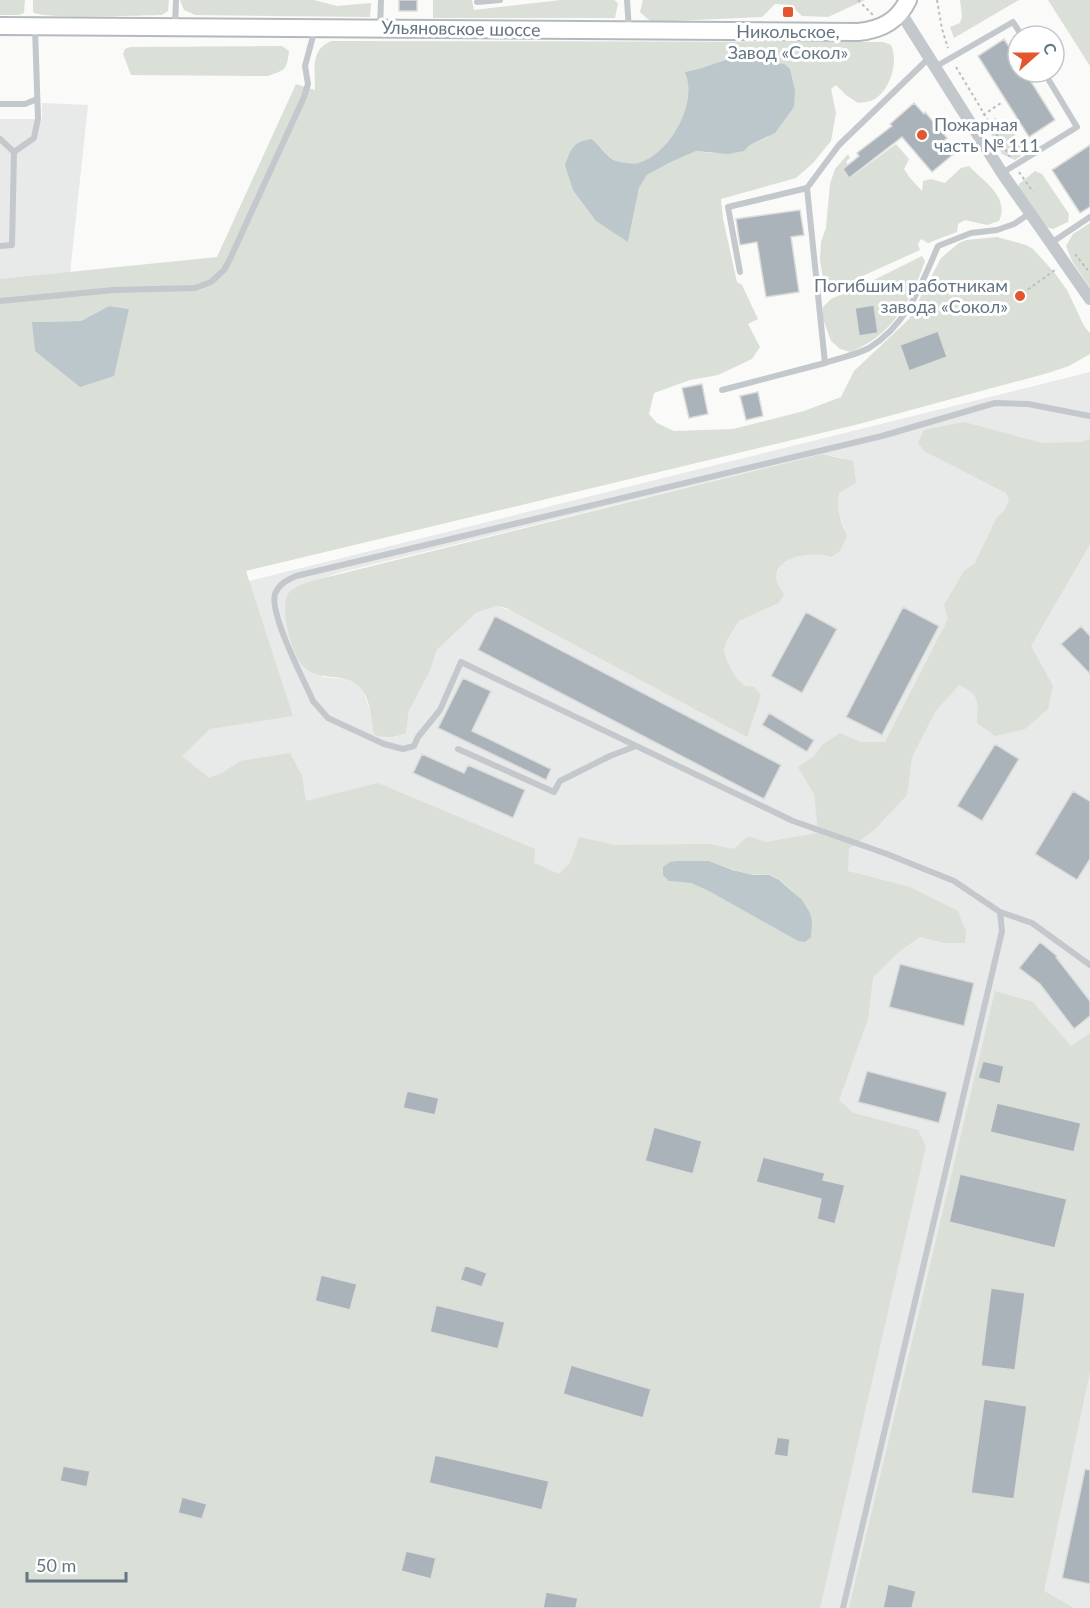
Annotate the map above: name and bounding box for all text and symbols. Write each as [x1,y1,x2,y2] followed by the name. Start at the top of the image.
[781,5,795,19] marker: Никольское, Завод «Сокол»
[381,16,541,40] street label: Ульяновское шоссе
[728,20,848,63] place label: Никольское, Завод «Сокол»
[1006,24,1066,84] north arrow
[1040,40,1061,57] text: С
[934,113,1040,156] place label: Пожарная часть № 111
[915,128,929,142] marker: Пожарная часть № 111
[814,274,1008,317] place label: Погибшим работникам завода «Сокол»
[1013,289,1027,303] marker: Погибшим работникам завода «Сокол»
[27,1545,126,1583] scale bar
[36,1554,76,1576] text: 50 m

